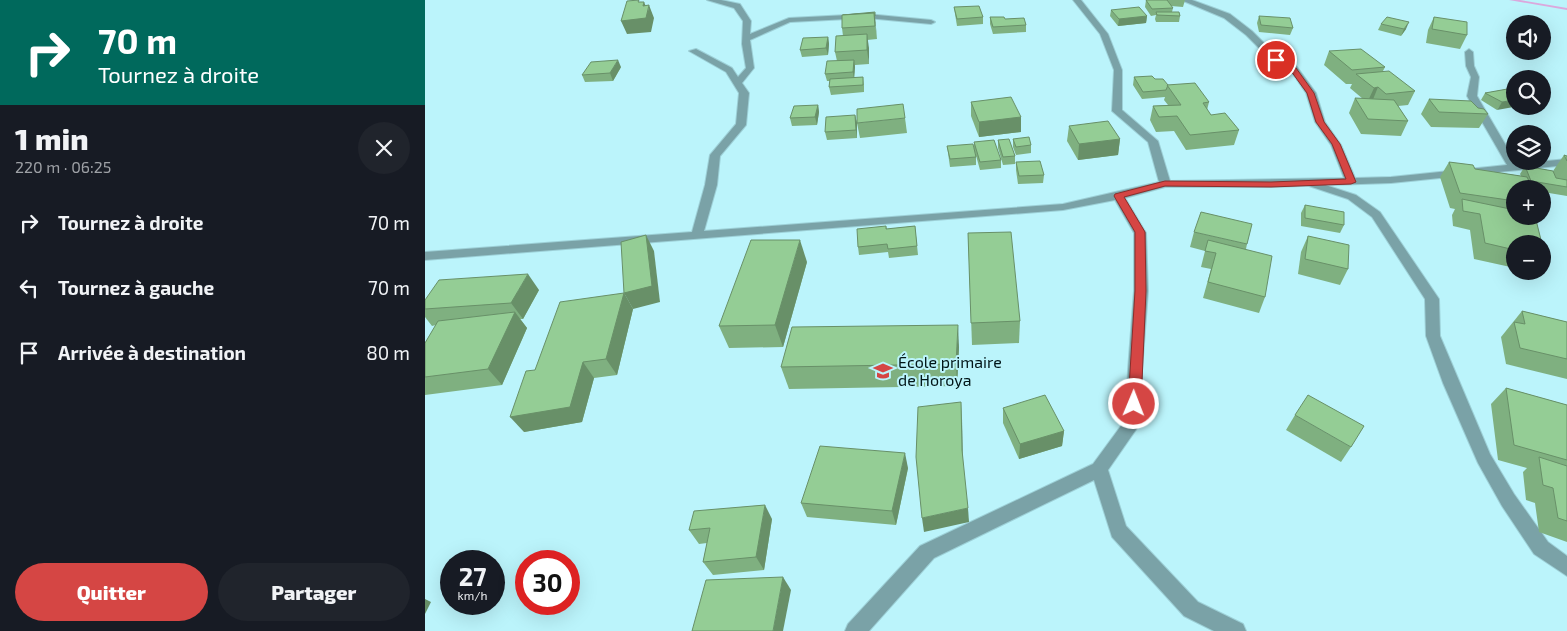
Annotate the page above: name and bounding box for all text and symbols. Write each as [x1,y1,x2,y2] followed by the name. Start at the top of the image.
[1506,15,1551,280] map controls
[1506,15,1551,60] button: sound
[98,19,177,61] text: 70 m
[15,20,80,85] icon: right
[1255,39,1297,81] pin
[1262,46,1290,74] icon: arrive
[98,61,259,87] text: Tournez à droite
[1506,70,1551,115] button: search
[15,120,89,156] text: 1 min
[358,122,410,174] button: close
[1506,125,1551,170] button: layers
[15,157,111,176] text: 220 m · 06:25
[1506,180,1551,225] button: +
[15,209,43,237] icon: right
[58,211,204,234] text: Tournez à droite
[368,211,410,234] text: 70 m
[1506,235,1551,280] button: −
[15,274,43,302] icon: left
[58,276,214,299] text: Tournez à gauche
[368,276,410,299] text: 70 m
[15,339,43,367] icon: arrive
[58,341,246,364] text: Arrivée à destination
[366,341,410,364] text: 80 m
[898,352,1002,389] place label: École primaire de Horoya
[872,360,894,382] school or university icon: École primaire de Horoya
[1107,377,1159,429] position arrow
[515,550,580,615] speed limit sign: 30
[459,561,486,591] text: 27
[15,563,208,621] button: Quitter
[218,563,410,621] button: Partager
[458,588,487,602] text: km/h

